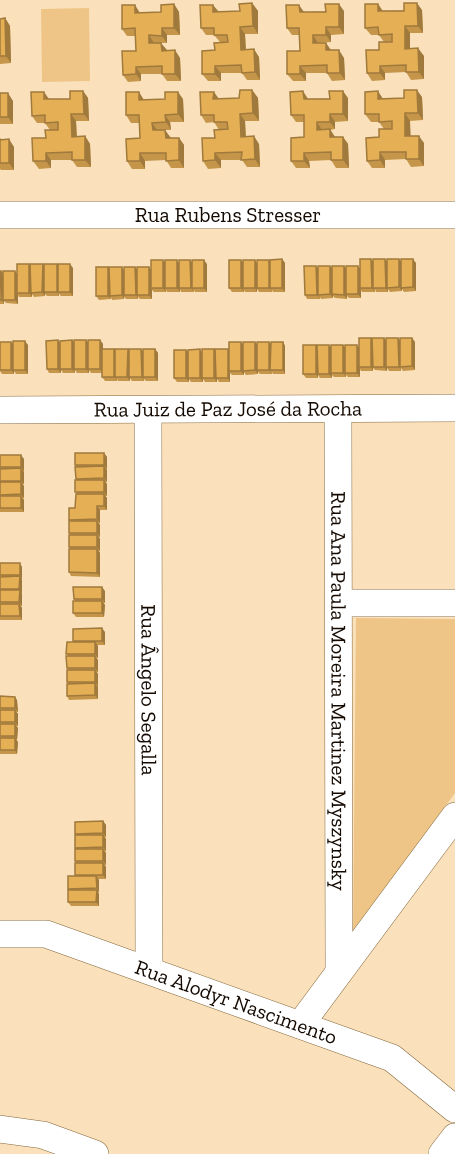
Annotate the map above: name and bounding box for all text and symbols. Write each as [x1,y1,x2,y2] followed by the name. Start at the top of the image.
[135,202,321,227] street label: Rua Rubens Stresser
[94,395,362,422] street label: Rua Juiz de Paz José da Rocha
[326,491,352,891] street label: Rua Ana Paula Moreira Martinez Myszynsky
[136,604,162,776] street label: Rua Ângelo Segalla
[132,954,341,1049] street label: Rua Alodyr Nascimento

